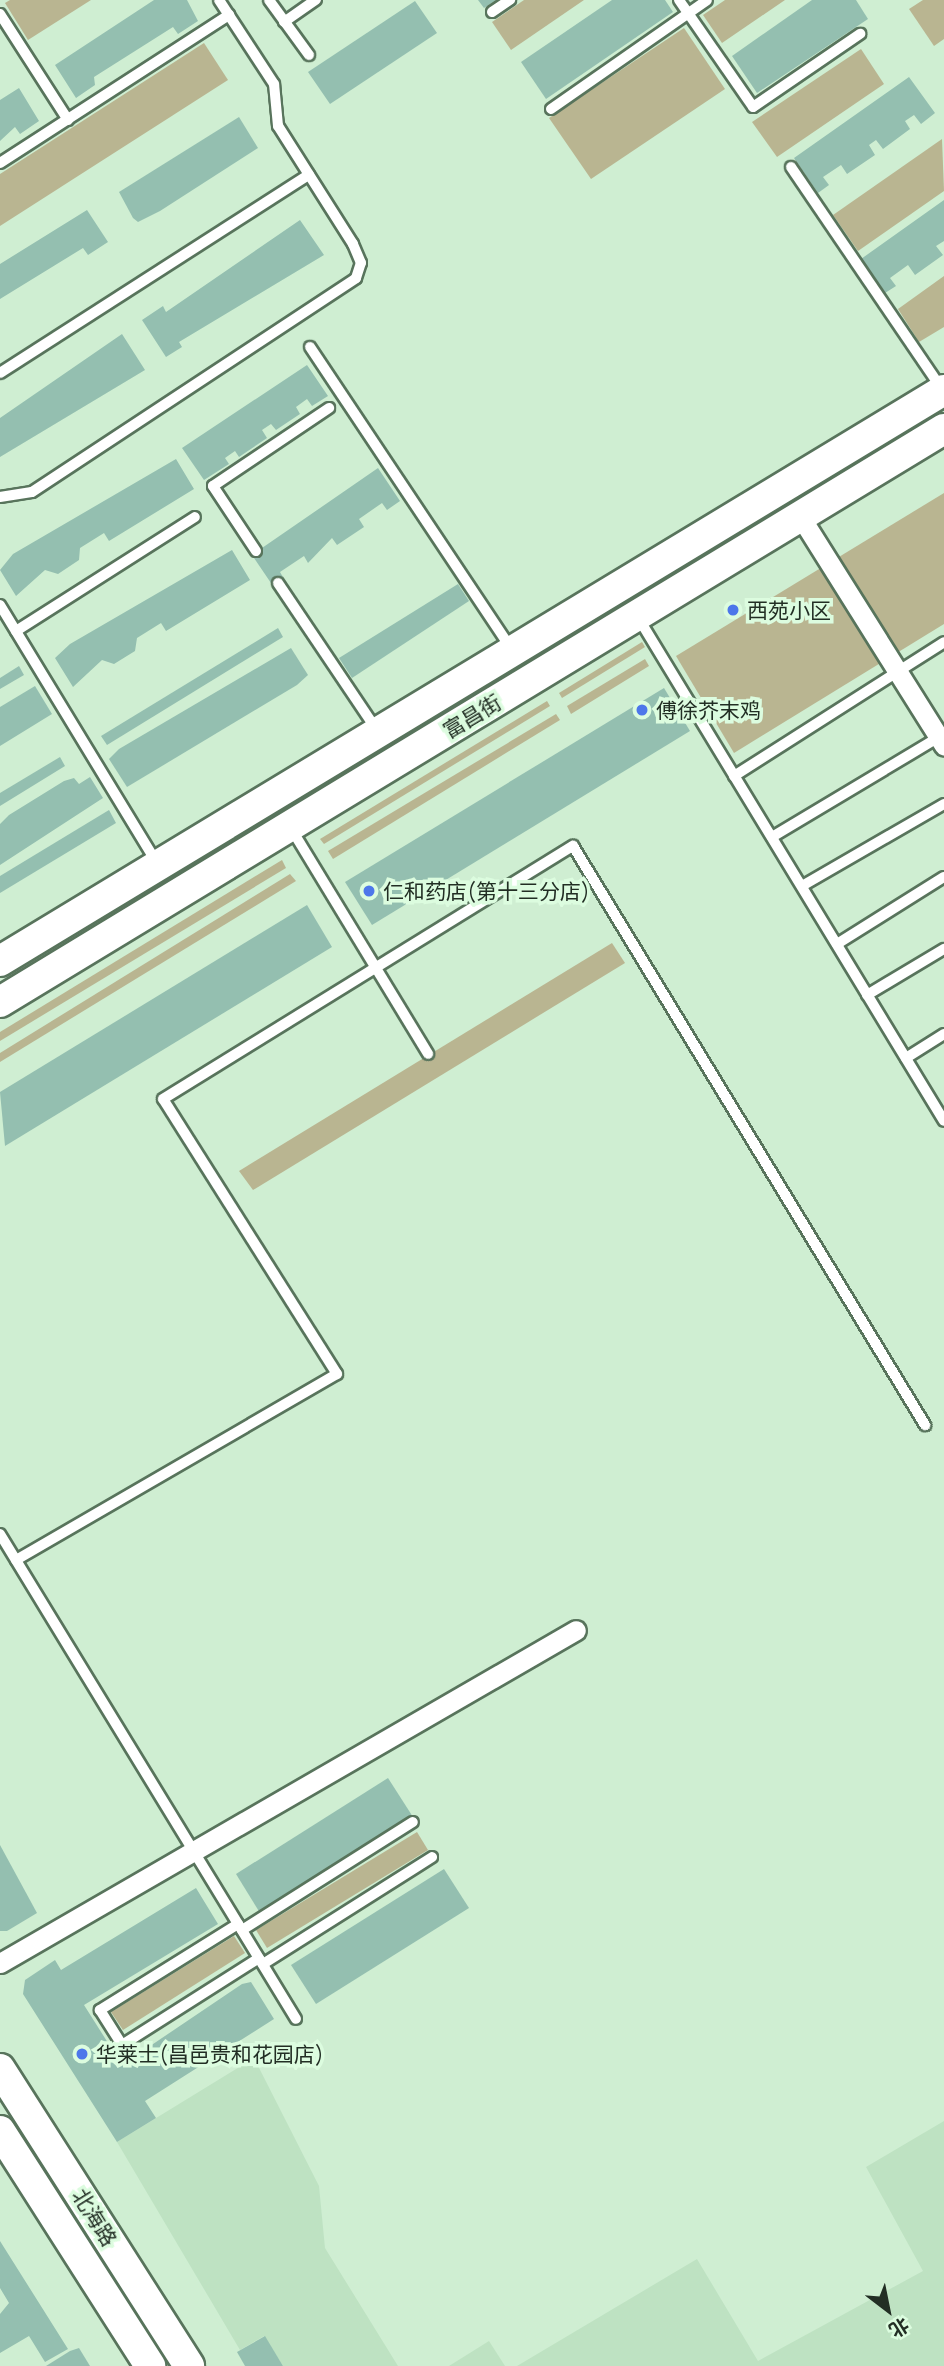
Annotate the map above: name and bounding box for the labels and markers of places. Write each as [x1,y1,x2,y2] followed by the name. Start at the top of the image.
[747,597,831,623] place label: 西苑小区
[725,602,741,618] marker: 西苑小区
[656,697,761,723] place label: 傅徐芥末鸡
[634,702,650,718] marker: 傅徐芥末鸡
[383,878,590,904] place label: 仁和药店(第十三分店)
[361,883,377,899] marker: 仁和药店(第十三分店)
[96,2041,324,2067] place label: 华莱士(昌邑贵和花园店)
[74,2046,90,2062] marker: 华莱士(昌邑贵和花园店)

